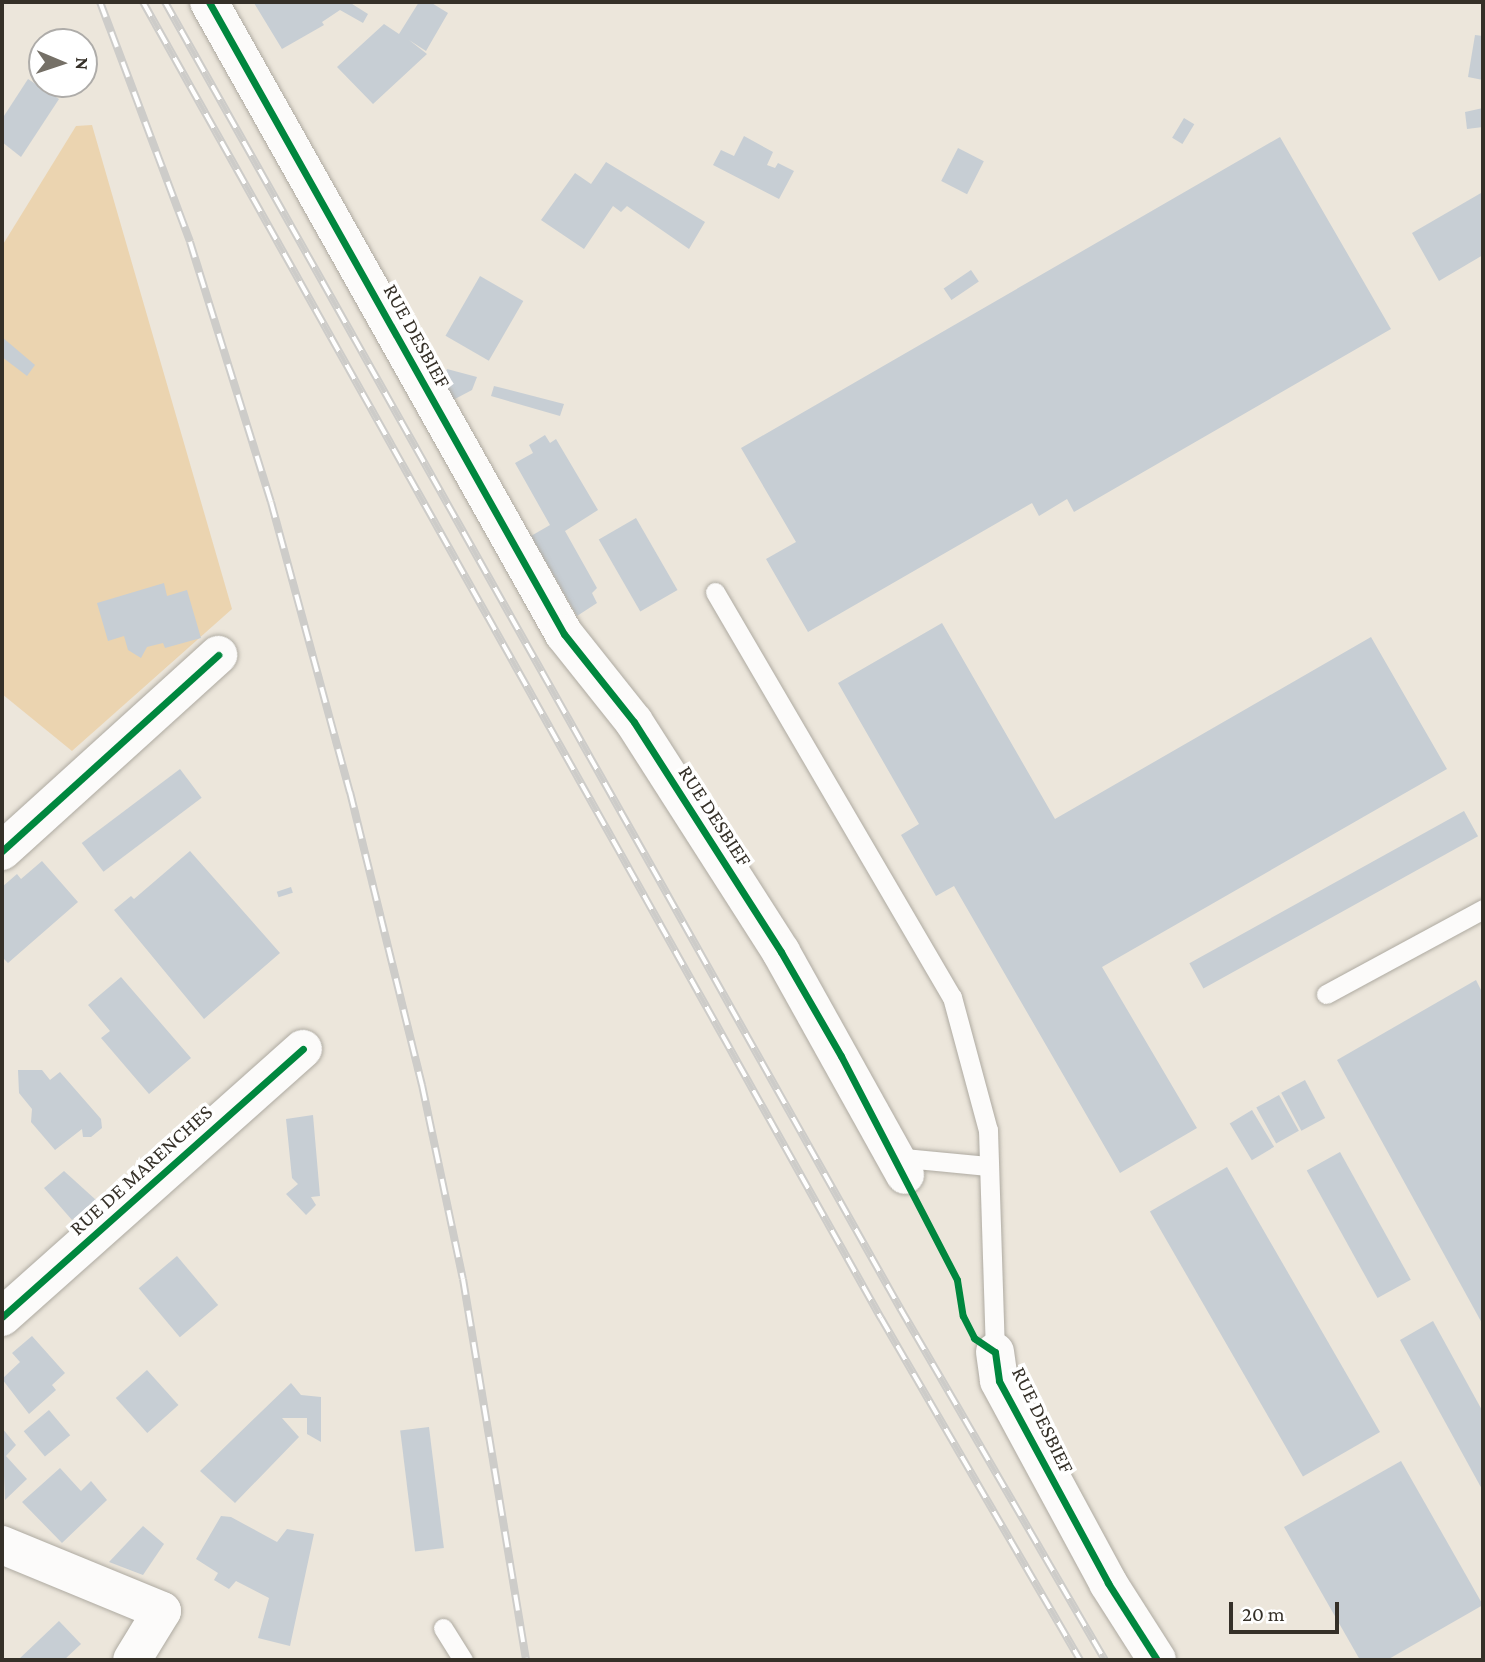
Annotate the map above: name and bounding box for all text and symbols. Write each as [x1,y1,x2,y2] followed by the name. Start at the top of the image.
[28,28,98,98] north arrow
[72,57,93,71] text: N
[378,280,456,392] street label: RUE DESBIEF
[673,761,757,871] street label: RUE DESBIEF
[64,1099,218,1241] street label: RUE DE MARENCHES
[1006,1363,1080,1477] street label: RUE DESBIEF
[1233,1588,1343,1632] scale bar
[1242,1602,1285,1626] text: 20 m

